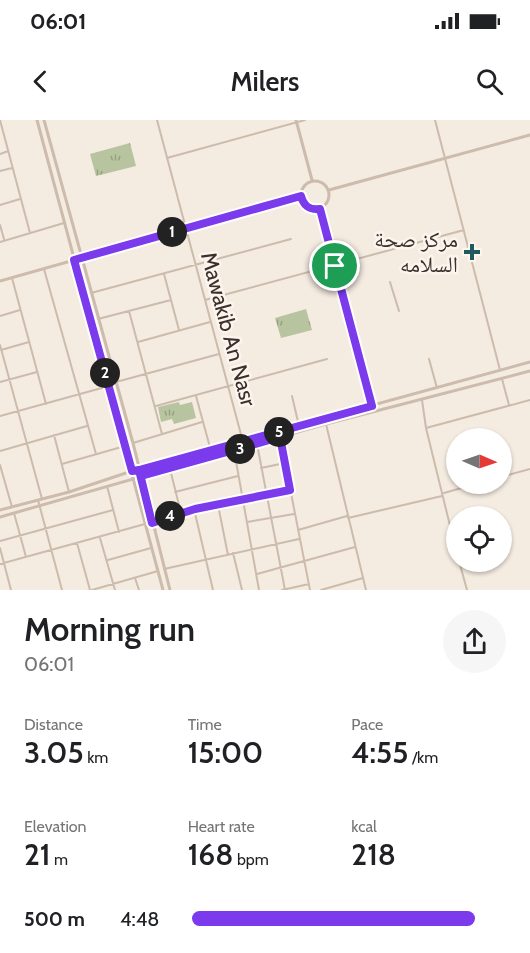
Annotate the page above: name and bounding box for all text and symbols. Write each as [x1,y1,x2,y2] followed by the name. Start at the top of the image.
[30,8,86,35] text: 06:01
[24,65,57,98] icon: back
[231,65,299,98] text: Milers
[473,65,506,98] icon: search
[157,217,187,247] pin: 1
[169,222,175,241] text: 1
[374,226,458,278] place label: مركز صحة السلامه
[309,240,360,291] pin
[463,243,481,261] marker: مركز صحة السلامه
[195,249,262,409] street label: Mawakib An Nasr
[318,249,351,282] icon: arrive
[90,358,120,388] pin: 2
[101,363,109,382] text: 2
[264,417,294,447] pin: 5
[275,422,283,441] text: 5
[446,428,512,494] north arrow
[446,428,512,572] map controls
[225,434,255,464] pin: 3
[236,439,244,458] text: 3
[155,501,185,531] pin: 4
[165,506,175,525] text: 4
[446,506,512,572] button: locate
[24,609,195,649] text: Morning run
[443,610,506,673] button: share
[24,652,74,676] text: 06:01
[24,715,83,734] text: Distance
[188,715,222,734] text: Time
[351,715,383,734] text: Pace
[24,734,84,771] text: 3.05
[188,734,263,771] text: 15:00
[351,734,408,771] text: 4:55
[84,748,108,767] text: km
[408,748,438,767] text: /km
[24,817,87,836] text: Elevation
[188,817,255,836] text: Heart rate
[351,817,377,836] text: kcal
[24,836,50,873] text: 21
[188,836,233,873] text: 168
[351,836,396,873] text: 218
[50,850,68,869] text: m
[233,850,269,869] text: bpm
[24,907,85,931] text: 500 m
[120,907,159,931] text: 4:48

